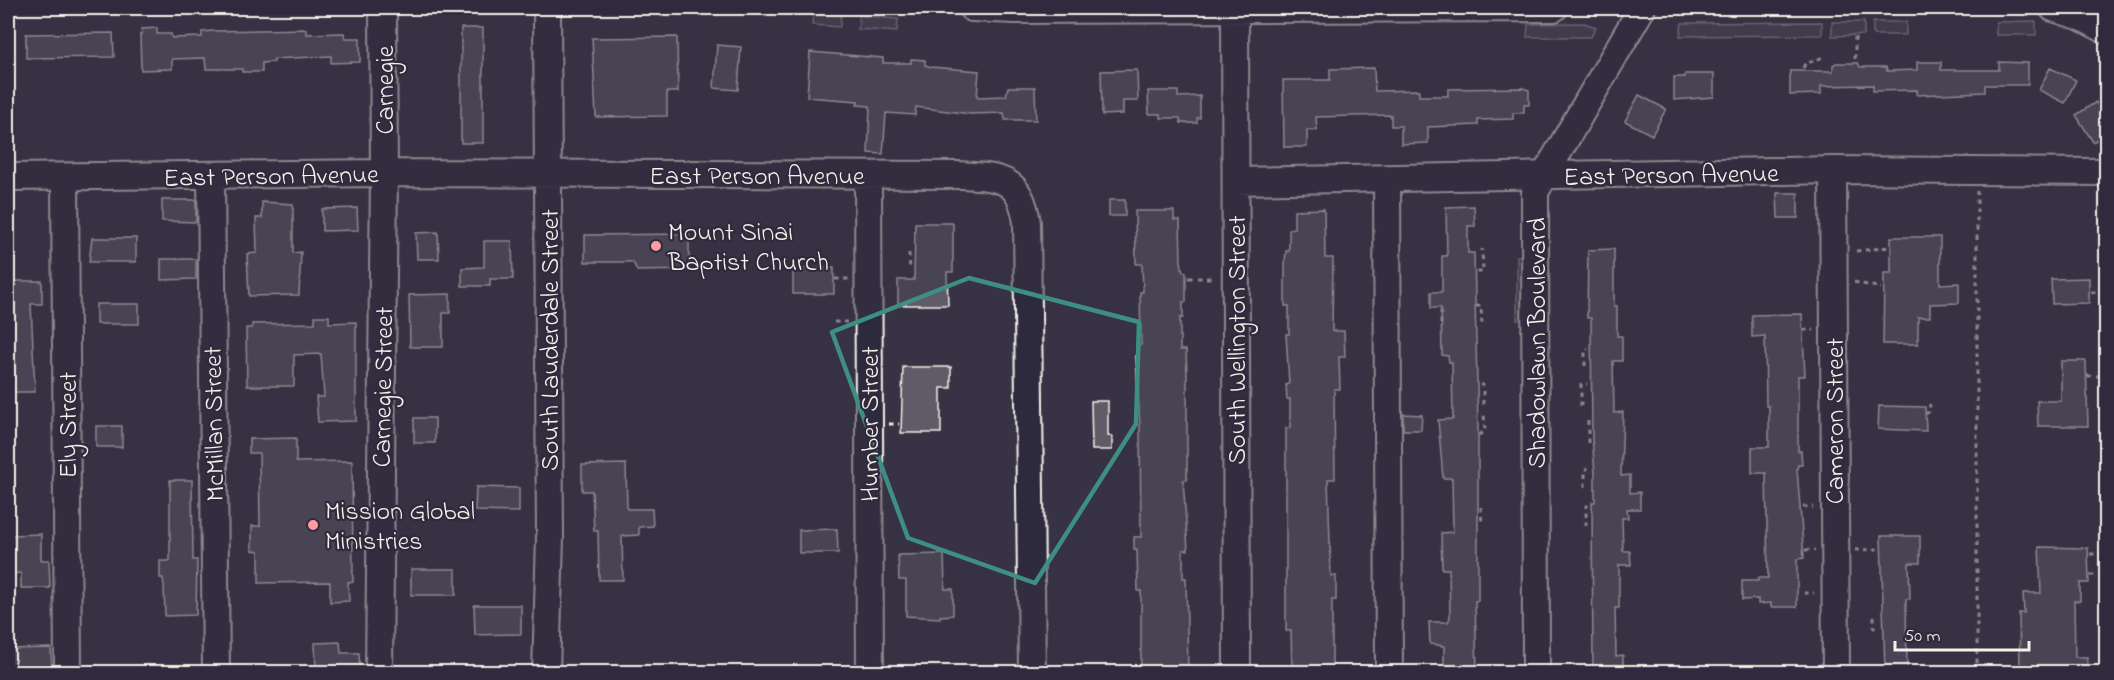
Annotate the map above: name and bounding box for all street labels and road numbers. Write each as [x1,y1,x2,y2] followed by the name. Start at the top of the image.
[368,45,406,134] street label: Carnegie
[1563,156,1779,198] street label: East Person Avenue
[163,157,379,199] street label: East Person Avenue
[649,159,865,197] street label: East Person Avenue
[533,209,571,471] street label: South Lauderdale Street
[1220,215,1258,465] street label: South Wellington Street
[1520,217,1558,469] street label: Shadowlawn Boulevard
[365,306,405,468] street label: Carnegie Street
[1818,337,1856,504] street label: Cameron Street
[196,346,236,502] street label: McMillan Street
[853,346,891,502] street label: Humber Street
[51,371,89,478] street label: Ely Street

